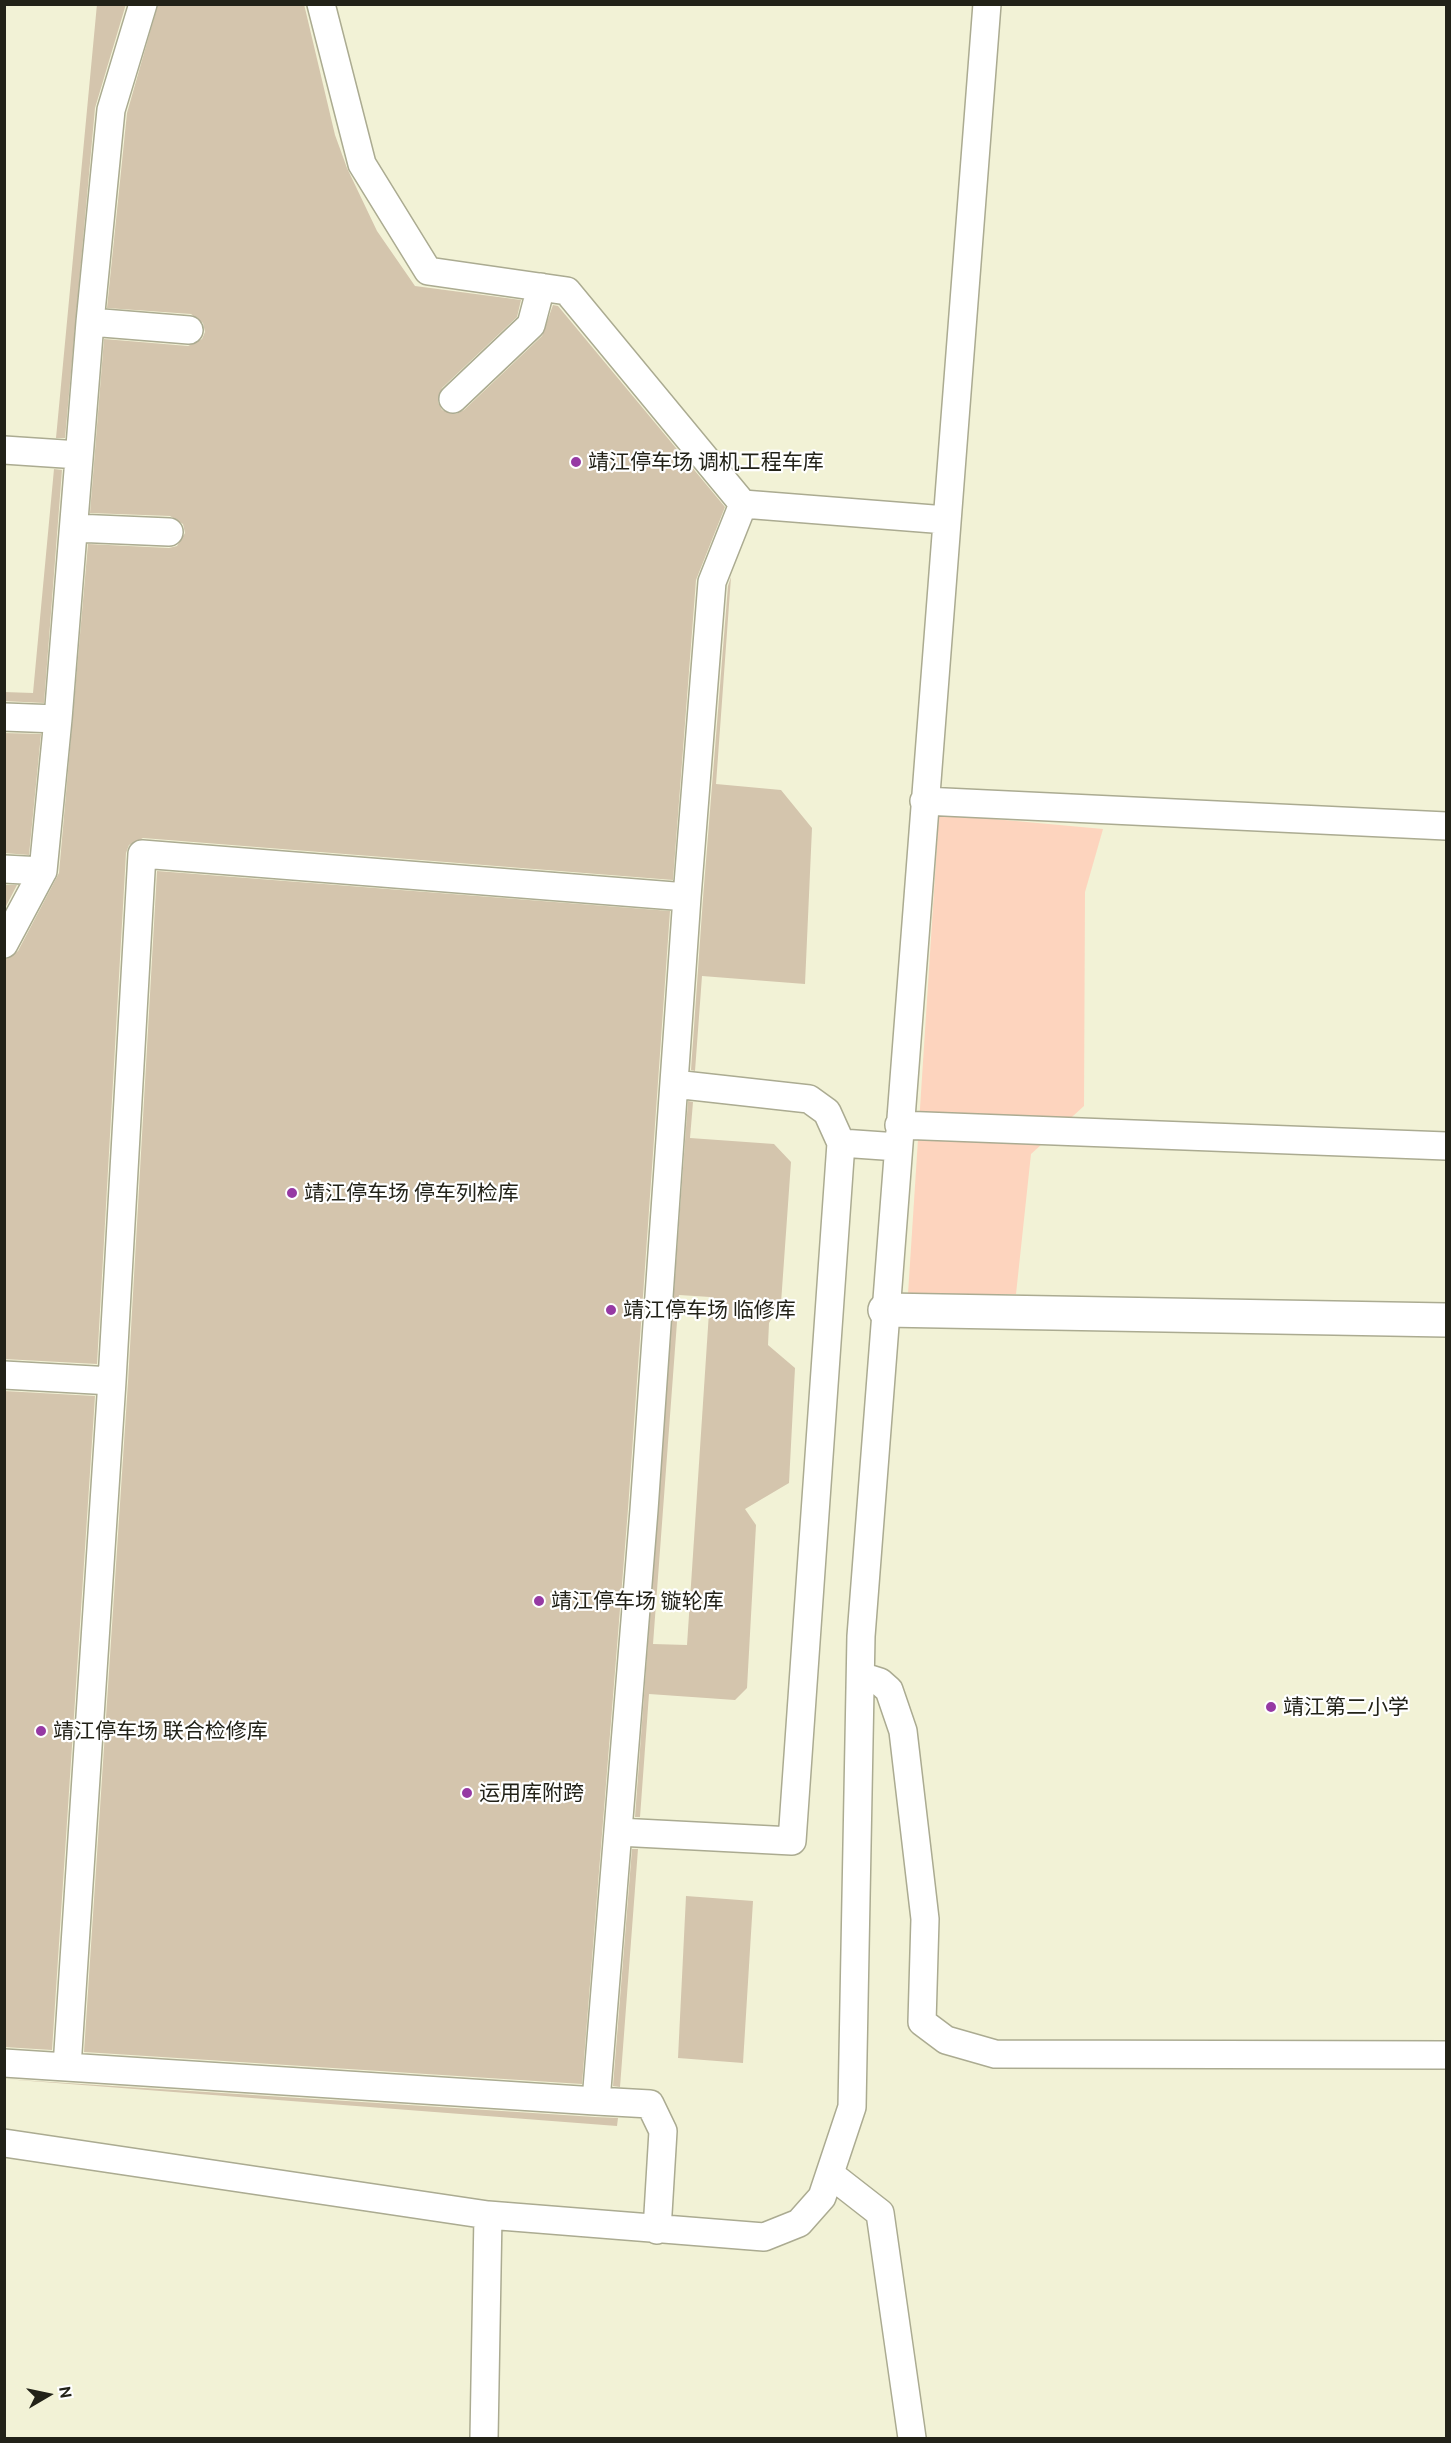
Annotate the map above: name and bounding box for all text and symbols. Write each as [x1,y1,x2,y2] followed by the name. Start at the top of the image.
[588,449,824,475] place label: 靖江停车场 调机工程车库
[569,455,583,469] marker: 靖江停车场 调机工程车库
[304,1180,519,1206] place label: 靖江停车场 停车列检库
[285,1186,299,1200] marker: 靖江停车场 停车列检库
[623,1297,796,1323] place label: 靖江停车场 临修库
[604,1303,618,1317] marker: 靖江停车场 临修库
[551,1588,724,1614] place label: 靖江停车场 镟轮库
[532,1594,546,1608] marker: 靖江停车场 镟轮库
[1283,1694,1409,1720] place label: 靖江第二小学
[1264,1700,1278,1714] marker: 靖江第二小学
[53,1718,268,1744] place label: 靖江停车场 联合检修库
[34,1724,48,1738] marker: 靖江停车场 联合检修库
[479,1780,584,1806] place label: 运用库附跨
[460,1786,474,1800] marker: 运用库附跨
[18,2365,78,2425] north arrow
[56,2385,76,2399] text: N

